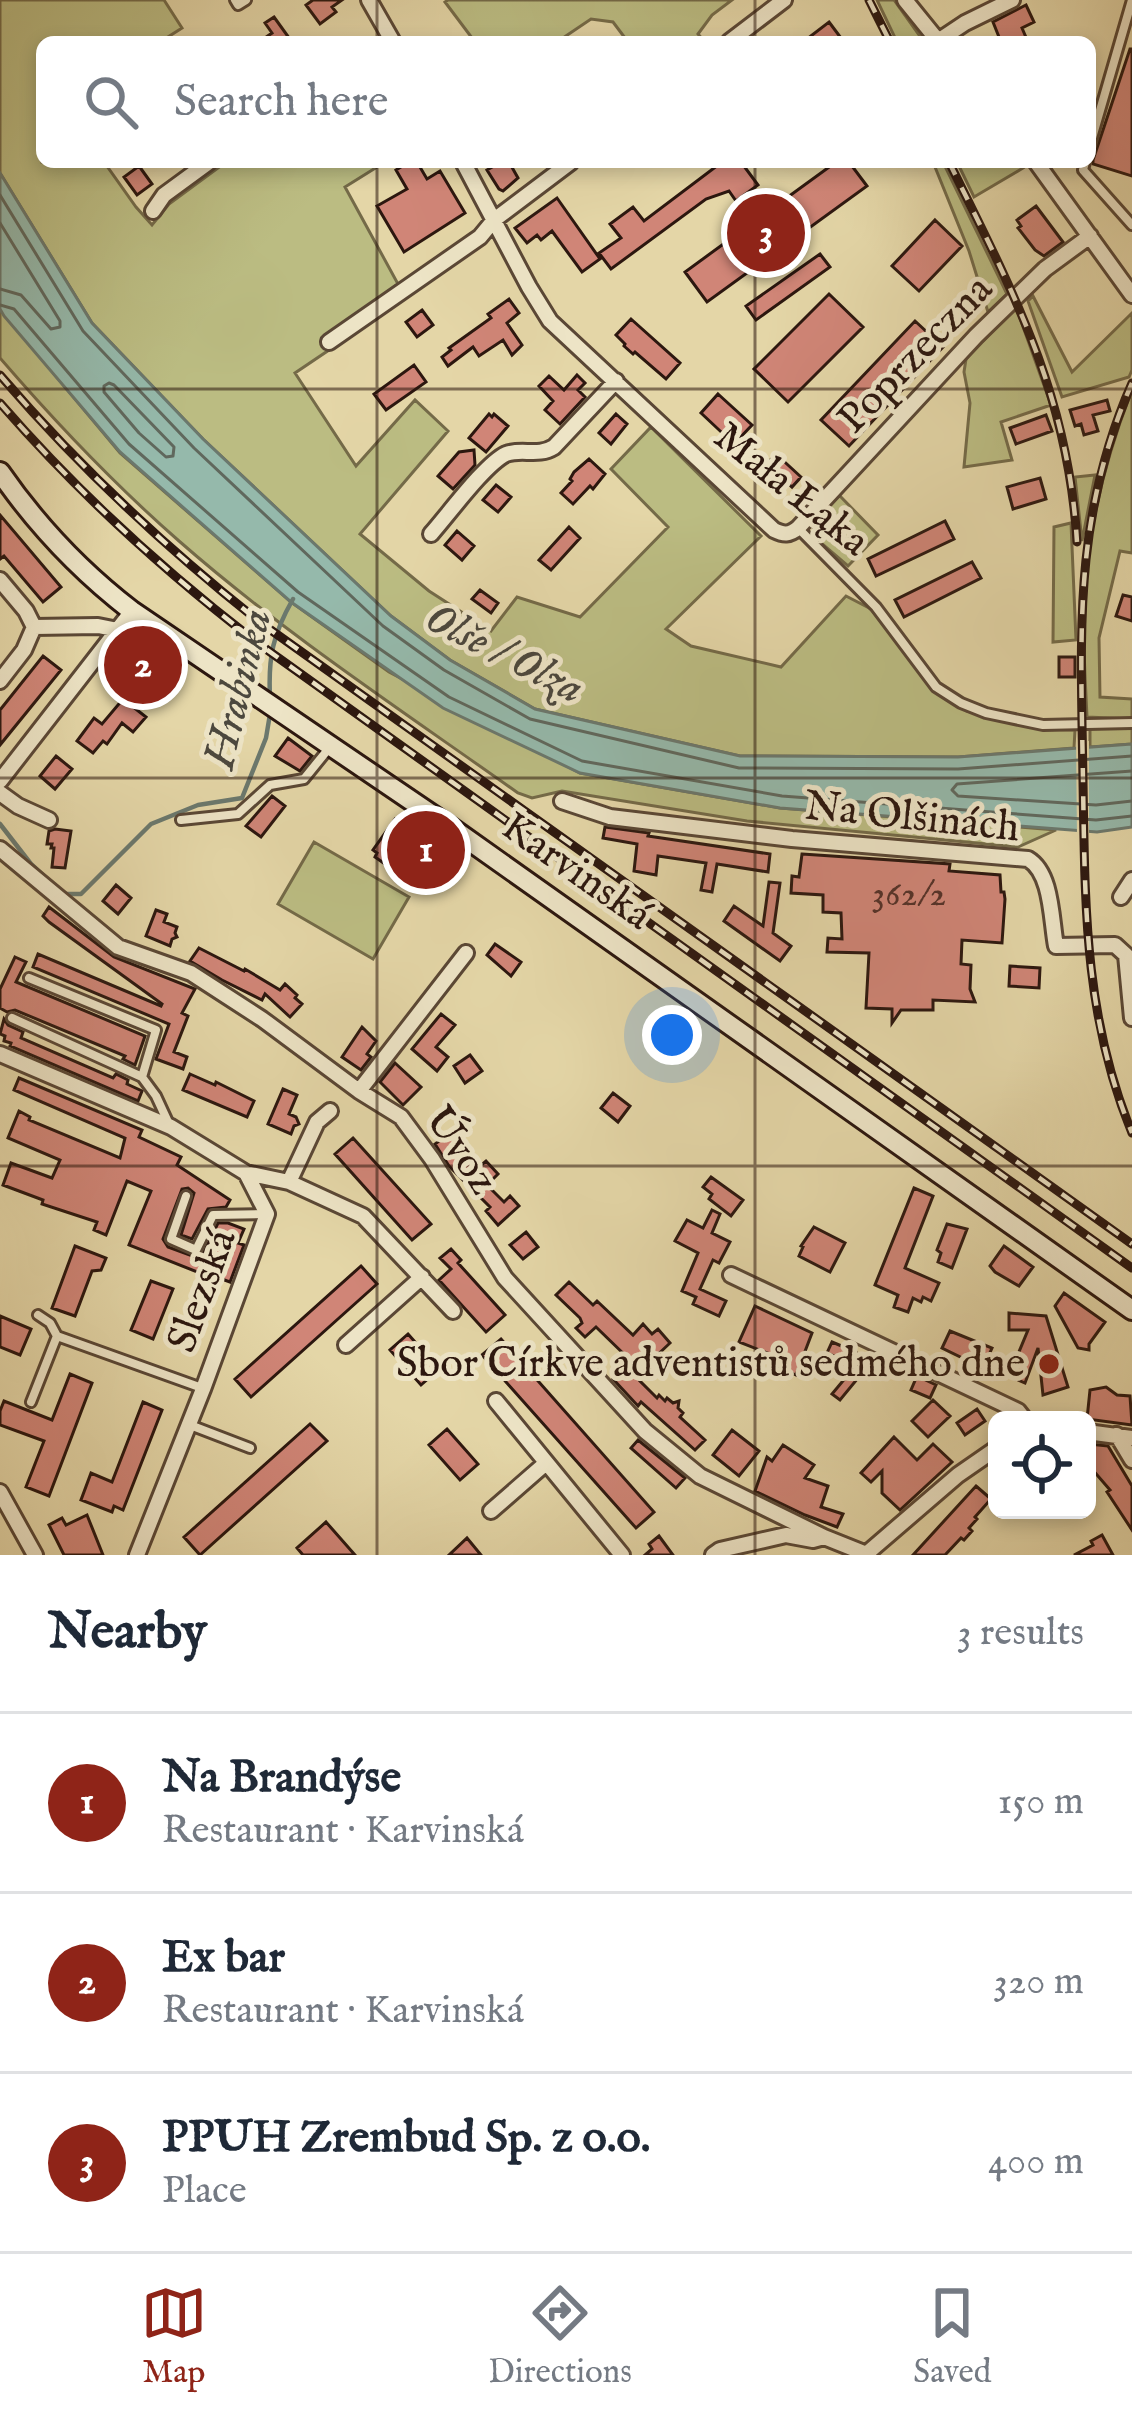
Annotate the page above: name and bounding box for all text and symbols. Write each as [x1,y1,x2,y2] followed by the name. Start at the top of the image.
[36,36,1096,168] search box
[78,69,144,135] icon: search
[174,74,388,131] text: Search here
[727,188,805,278] pin: 3
[827,264,1005,446] street label: Poprzeczna
[702,411,880,569] street label: Mała Łąka
[415,590,593,718] water label: Olše / Olza
[191,603,286,777] water label: Hrabinka
[104,620,182,710] pin: 2
[802,780,1022,856] street label: Na Olšinách
[491,801,662,943] street label: Karvinská
[387,805,465,895] pin: 1
[872,872,946,918] house number: 362/2
[642,1005,702,1065] your location
[411,1096,509,1205] street label: Úvoz
[156,1221,250,1360] street label: Slezská
[396,1338,1025,1391] place label: Sbor Církve adventistů sedmého dne
[1036,1351,1062,1377] marker: Sbor Církve adventistů sedmého dne
[988,1411,1096,1519] map controls
[988,1411,1096,1519] button: locate
[48,1601,207,1666] text: Nearby
[957,1609,1084,1658] text: 3 results
[162,1750,401,1807] text: Na Brandýse
[80,1778,94,1827] text: 1
[998,1778,1084,1827] text: 150 m
[162,1807,524,1856] text: Restaurant · Karvinská
[162,1930,285,1987] text: Ex bar
[78,1958,96,2007] text: 2
[993,1958,1084,2007] text: 320 m
[162,1987,524,2036] text: Restaurant · Karvinská
[162,2110,650,2167] text: PPUH Zrembud Sp. z o.o.
[80,2138,94,2187] text: 3
[988,2138,1084,2187] text: 400 m
[162,2167,247,2216] text: Place
[141,2280,207,2394] tab: Map
[488,2280,632,2394] tab: Directions
[913,2280,991,2394] tab: Saved

